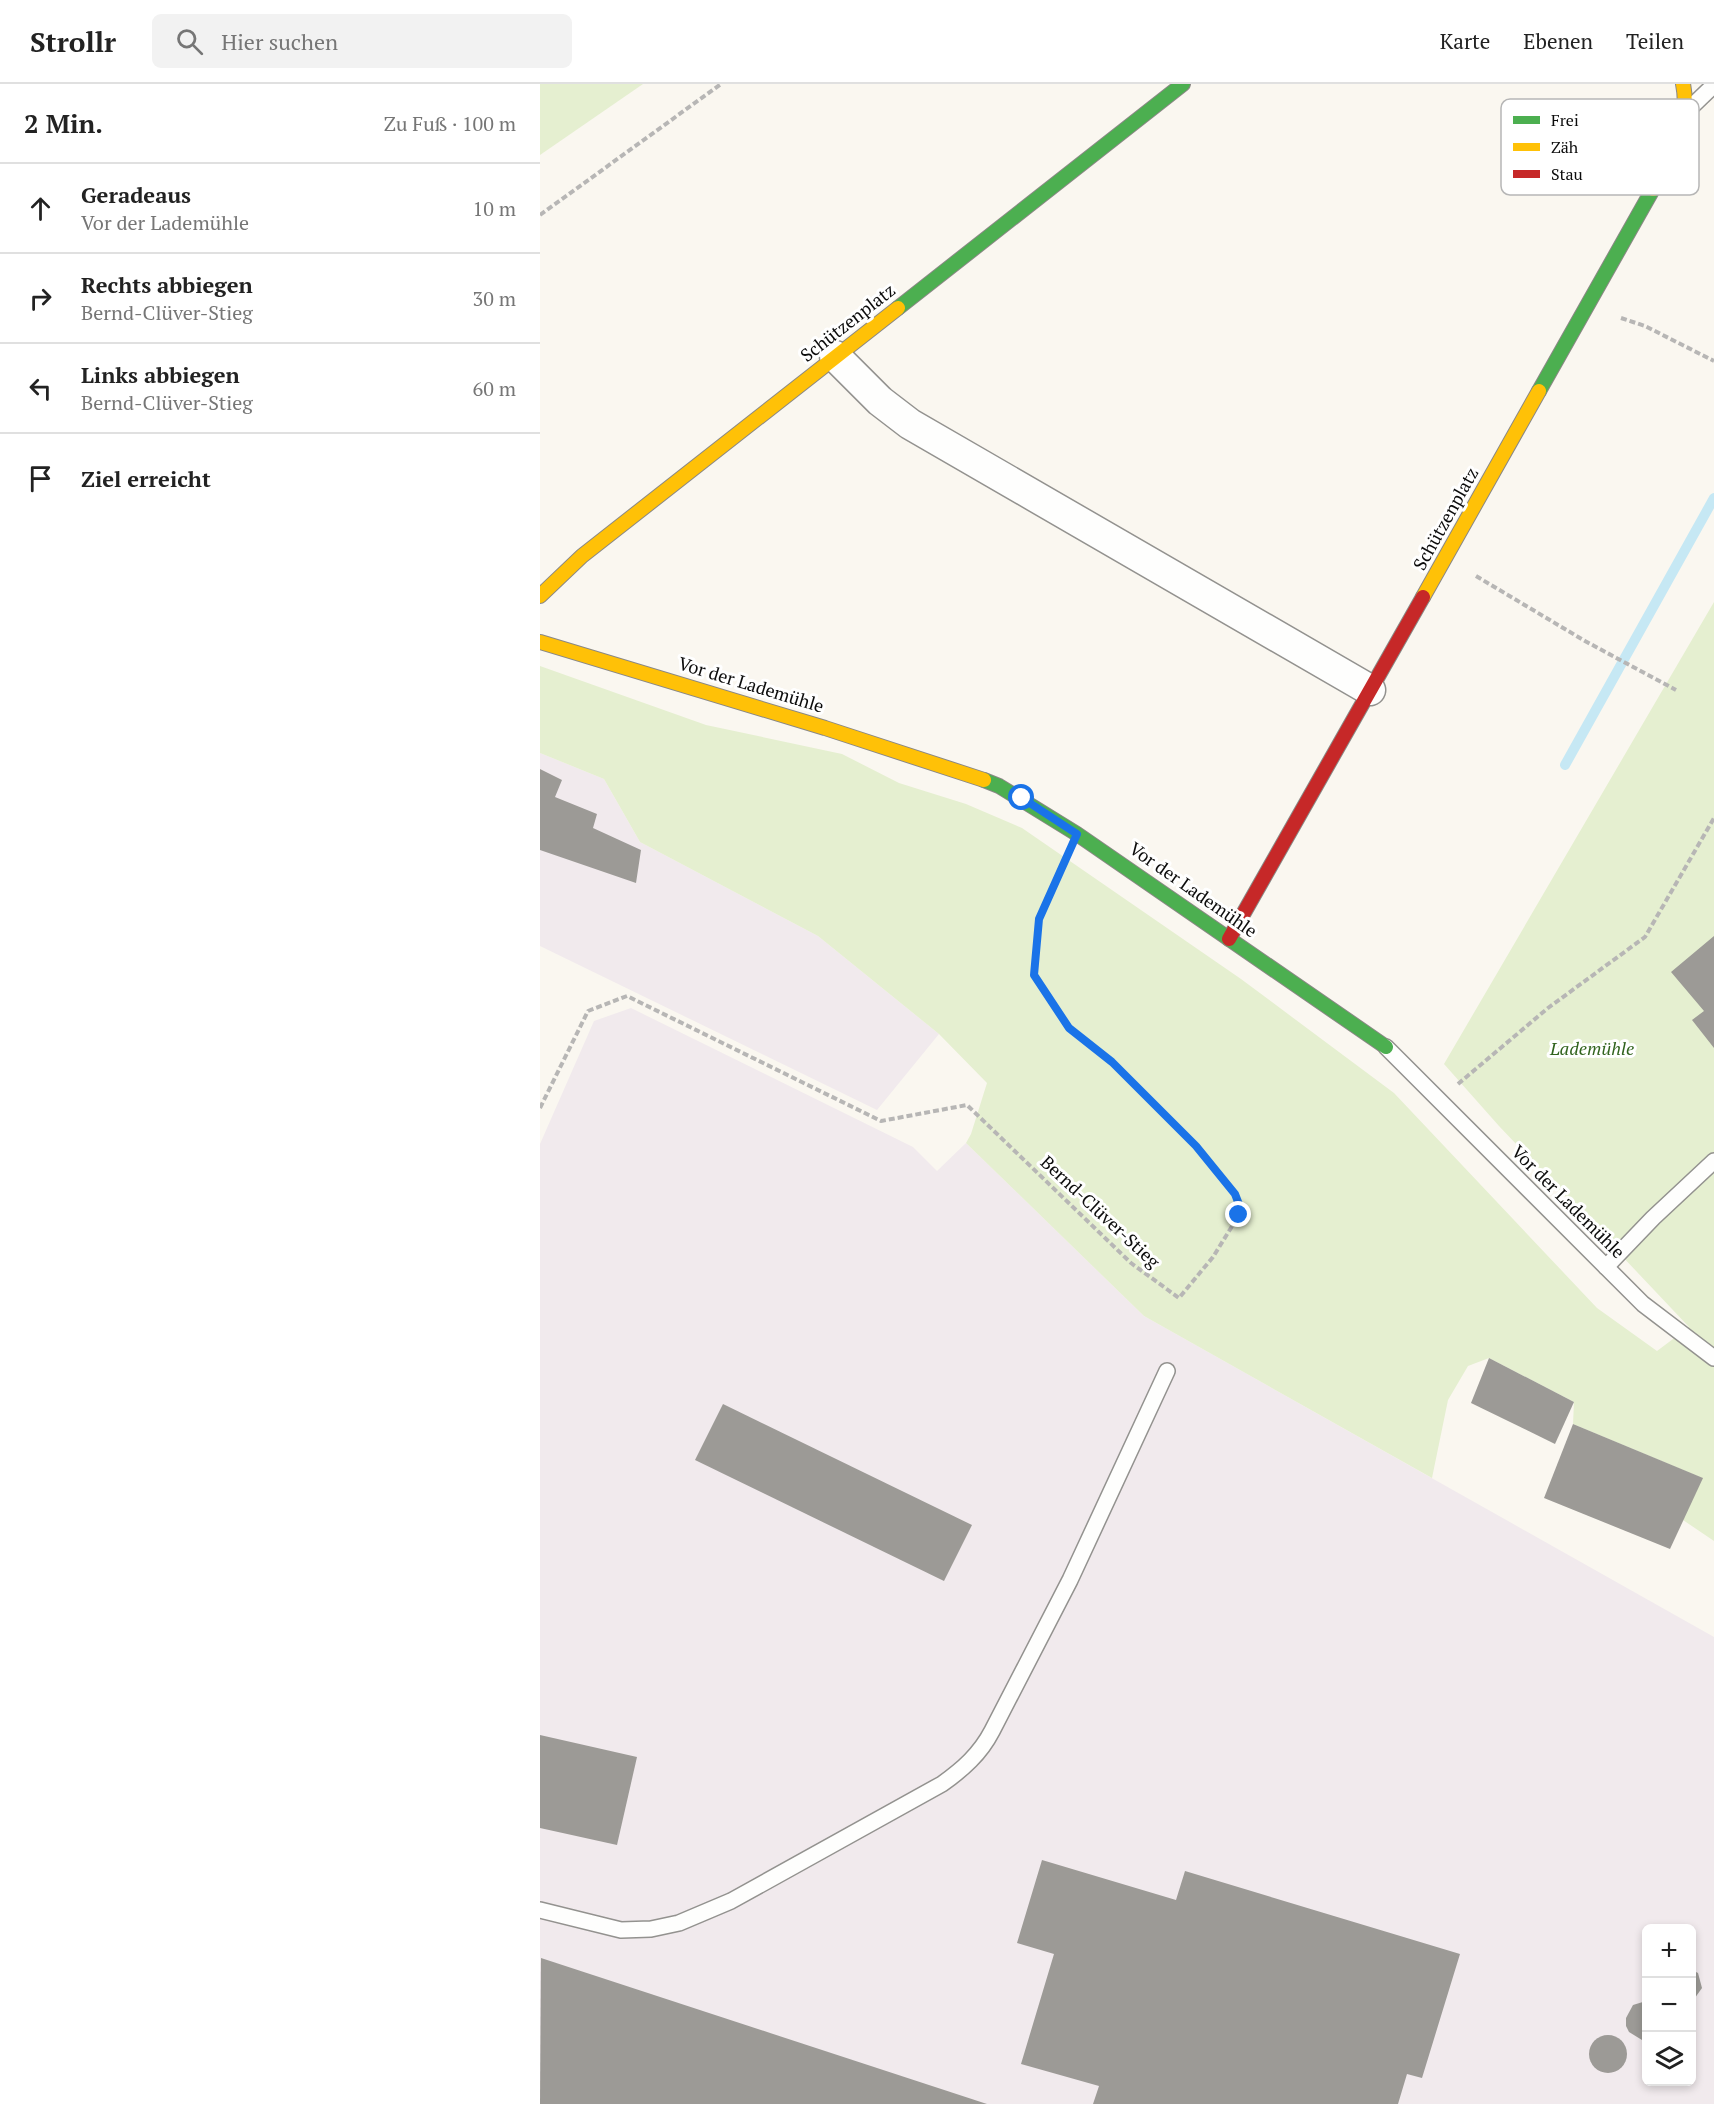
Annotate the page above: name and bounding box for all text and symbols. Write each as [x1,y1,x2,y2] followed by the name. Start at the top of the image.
[152,14,572,68] search box
[30,23,116,60] text: Strollr
[173,25,206,58] icon: search
[221,27,338,56] text: Hier suchen
[1440,27,1490,55] text: Karte
[1523,27,1593,55] text: Ebenen
[1626,27,1684,55] text: Teilen
[1501,99,1699,195] legend
[24,106,103,140] text: 2 Min.
[1551,109,1579,131] text: Frei
[384,110,516,137] text: Zu Fuß · 100 m
[1551,136,1579,158] text: Zäh
[1551,163,1583,185] text: Stau
[81,180,191,209] text: Geradeaus
[24,192,57,225] icon: ahead
[473,195,516,222] text: 10 m
[81,209,249,236] text: Vor der Lademühle
[81,270,253,299] text: Rechts abbiegen
[795,278,900,367] street label: Schützenplatz
[24,282,57,315] icon: right
[473,285,516,312] text: 30 m
[81,299,253,326] text: Bernd-Clüver-Stieg
[81,360,240,389] text: Links abbiegen
[24,372,57,405] icon: left
[473,375,516,402] text: 60 m
[81,389,253,416] text: Bernd-Clüver-Stieg
[24,462,57,495] icon: arrive
[1407,463,1483,574] street label: Schützenplatz
[81,464,211,493] text: Ziel erreicht
[676,650,827,718] street label: Vor der Lademühle
[1008,784,1034,810] route start
[1125,836,1262,942] street label: Vor der Lademühle
[1549,1036,1634,1060] park label: Lademühle
[1507,1139,1631,1263] street label: Vor der Lademühle
[1036,1150,1166,1273] street label: Bernd-Clüver-Stieg
[1225,1201,1251,1227] route end
[1642,1924,1696,2086] map controls
[1642,1924,1696,1978] button: +
[1642,1978,1696,2032] button: −
[1642,2032,1696,2086] button: layers

